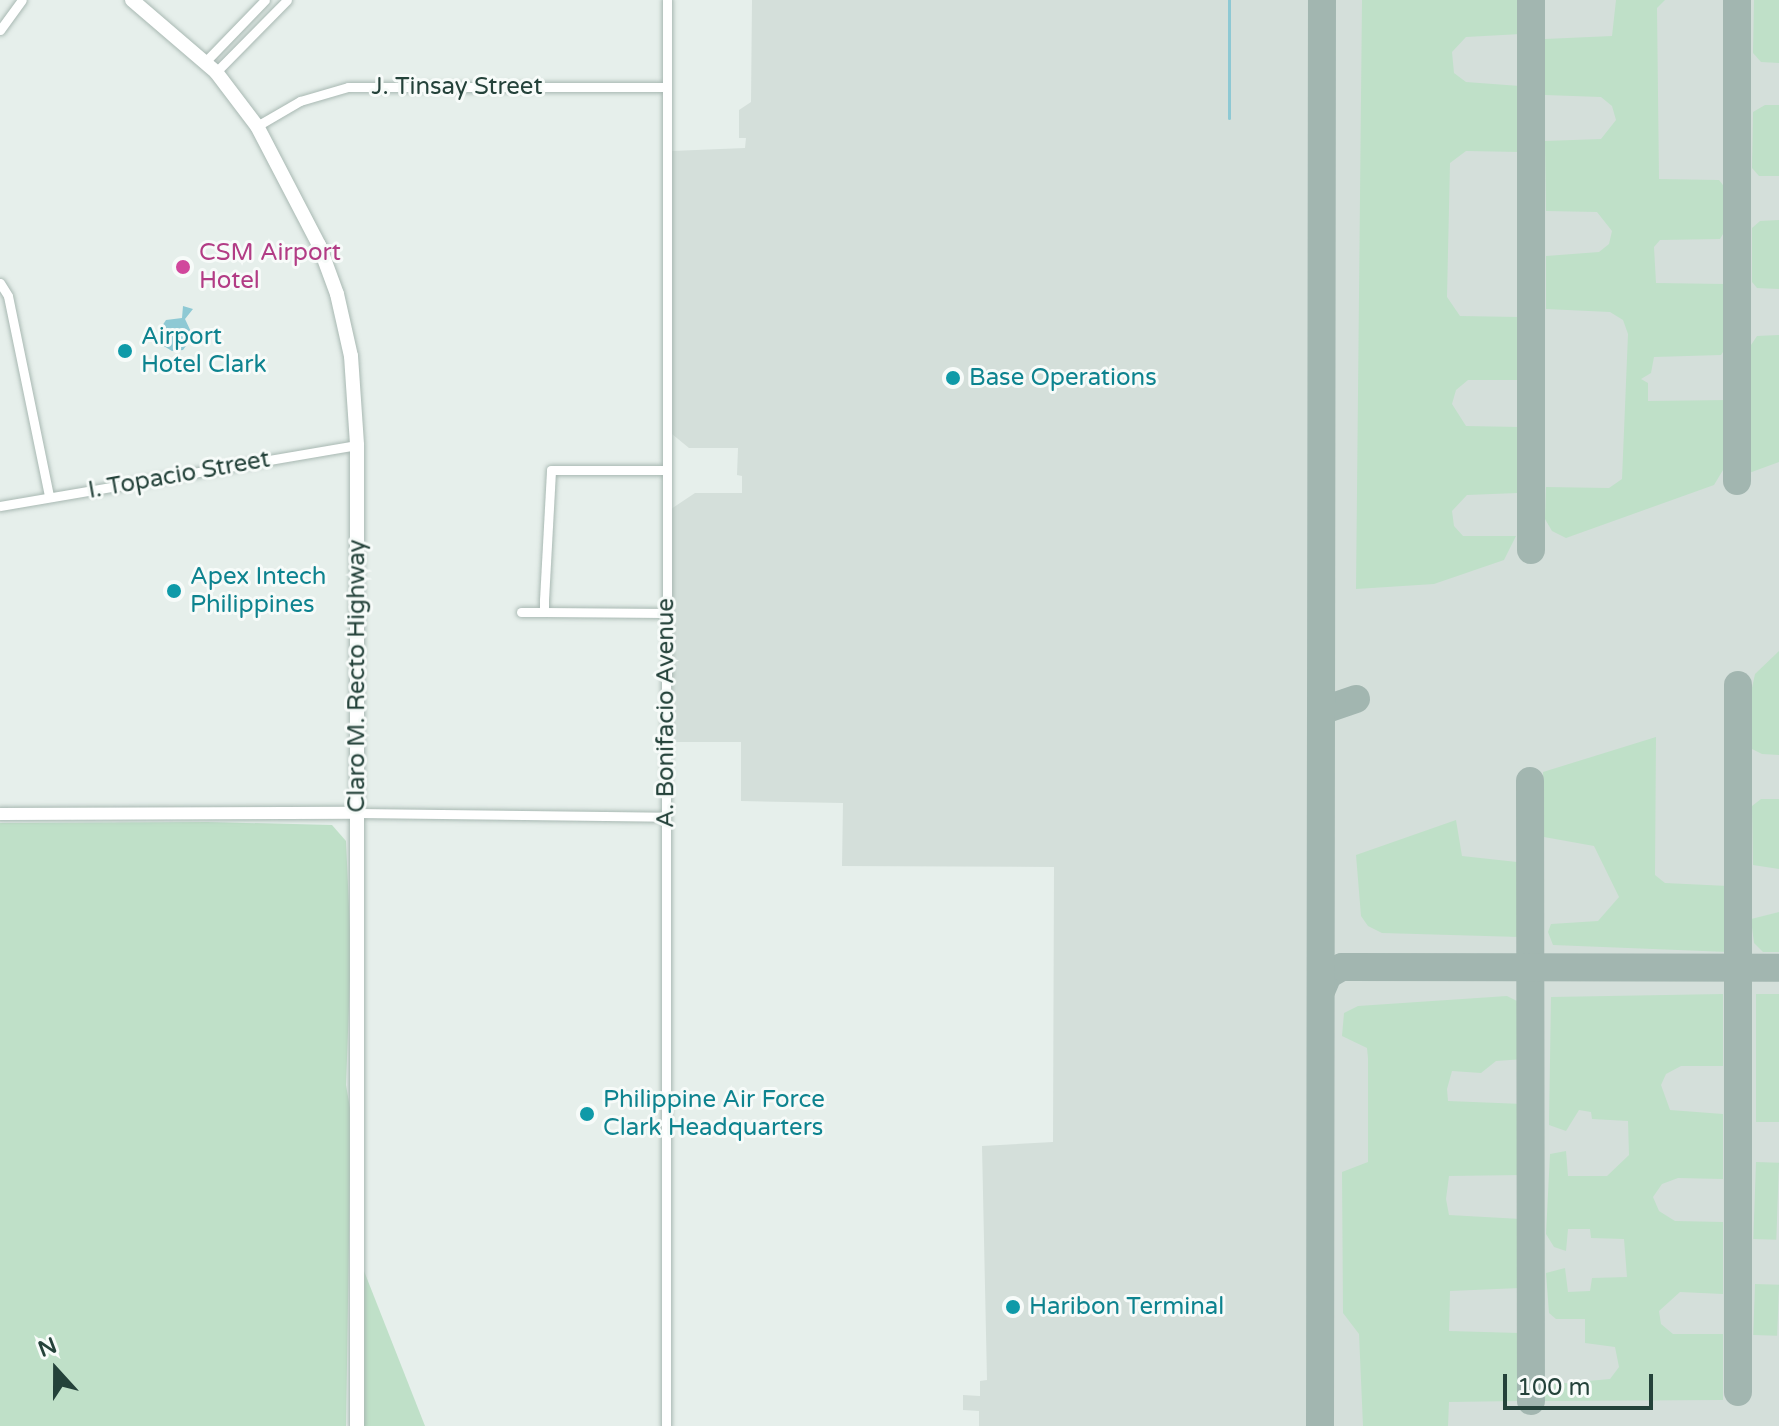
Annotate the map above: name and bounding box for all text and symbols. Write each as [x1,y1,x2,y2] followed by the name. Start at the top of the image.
[371,73,543,101] street label: J. Tinsay Street
[199,239,341,295] place label: CSM Airport Hotel
[174,258,192,276] marker: CSM Airport Hotel
[141,323,266,379] place label: Airport Hotel Clark
[116,342,134,360] marker: Airport Hotel Clark
[969,364,1157,392] place label: Base Operations
[944,369,962,387] marker: Base Operations
[86,445,272,505] street label: I. Topacio Street
[343,539,371,813] street label: Claro M. Recto Highway
[190,563,326,619] place label: Apex Intech Philippines
[165,582,183,600] marker: Apex Intech Philippines
[652,598,680,828] street label: A. Bonifacio Avenue
[603,1086,825,1142] place label: Philippine Air Force Clark Headquarters
[578,1105,596,1123] marker: Philippine Air Force Clark Headquarters
[1029,1293,1224,1321] place label: Haribon Terminal
[1004,1298,1022,1316] marker: Haribon Terminal
[16,1330,96,1410] north arrow
[34,1332,60,1363] text: N
[1507,1358,1657,1408] scale bar
[1517,1373,1591,1402] text: 100 m

